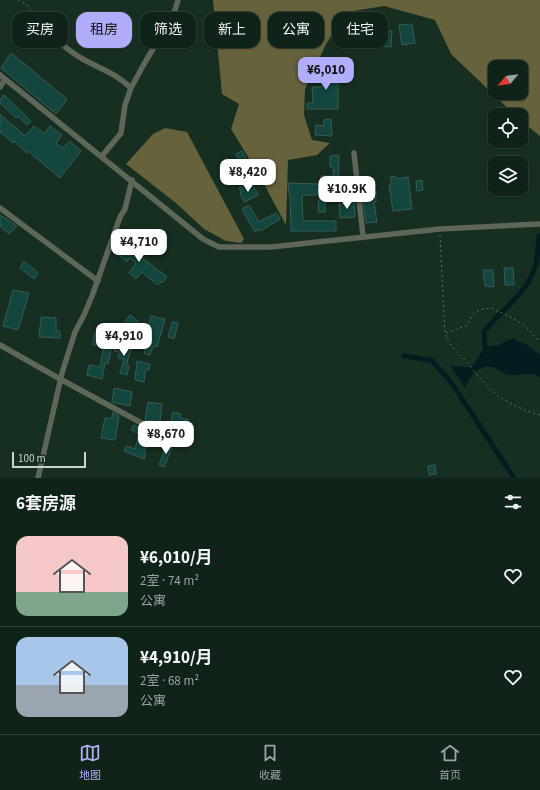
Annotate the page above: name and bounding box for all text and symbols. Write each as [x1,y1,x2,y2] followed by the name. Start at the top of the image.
[12,12,68,48] chip: 买房
[76,12,132,48] chip: 租房
[140,12,196,48] chip: 筛选
[204,12,260,48] chip: 新上
[268,12,324,48] chip: 公寓
[332,12,388,48] chip: 住宅
[293,57,359,91] pin: ¥6,010
[488,60,528,100] north arrow
[488,60,528,196] map controls
[307,61,345,79] text: ¥6,010
[488,108,528,148] button: locate
[488,156,528,196] button: layers
[215,159,281,193] pin: ¥8,420
[229,163,267,181] text: ¥8,420
[314,176,380,210] pin: ¥10.9K
[327,180,367,198] text: ¥10.9K
[106,229,172,263] pin: ¥4,710
[120,233,158,251] text: ¥4,710
[91,323,157,357] pin: ¥4,910
[105,327,143,345] text: ¥4,910
[133,421,199,455] pin: ¥8,670
[147,425,185,443] text: ¥8,670
[12,450,86,469] scale bar
[18,451,46,466] text: 100 m
[502,491,524,513] icon: filters
[16,492,76,516] text: 6套房源
[140,546,213,570] text: ¥6,010/月
[48,552,96,600] icon: home
[502,565,524,587] icon: heart
[140,572,199,590] text: 2室 · 74 m²
[140,592,166,610] text: 公寓
[140,646,213,670] text: ¥4,910/月
[48,653,96,701] icon: home
[502,666,524,688] icon: heart
[140,672,199,690] text: 2室 · 68 m²
[140,692,166,710] text: 公寓
[79,742,101,783] tab: 地图
[259,742,281,783] tab: 收藏
[439,742,461,783] tab: 首页

